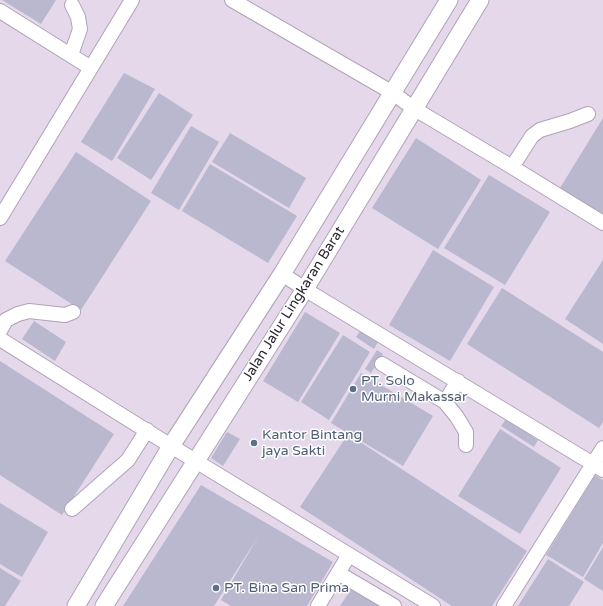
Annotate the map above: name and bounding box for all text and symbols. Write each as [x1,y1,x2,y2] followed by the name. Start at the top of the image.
[239,224,349,384] street label: Jalan Jalur Lingkaran Barat
[361,373,467,406] place label: PT. Solo Murni Makassar
[348,384,358,394] marker: PT. Solo Murni Makassar
[262,427,362,460] place label: Kantor Bintang jaya Sakti
[249,438,259,448] marker: Kantor Bintang jaya Sakti
[224,580,349,596] place label: PT. Bina San Prima
[211,583,221,593] marker: PT. Bina San Prima

